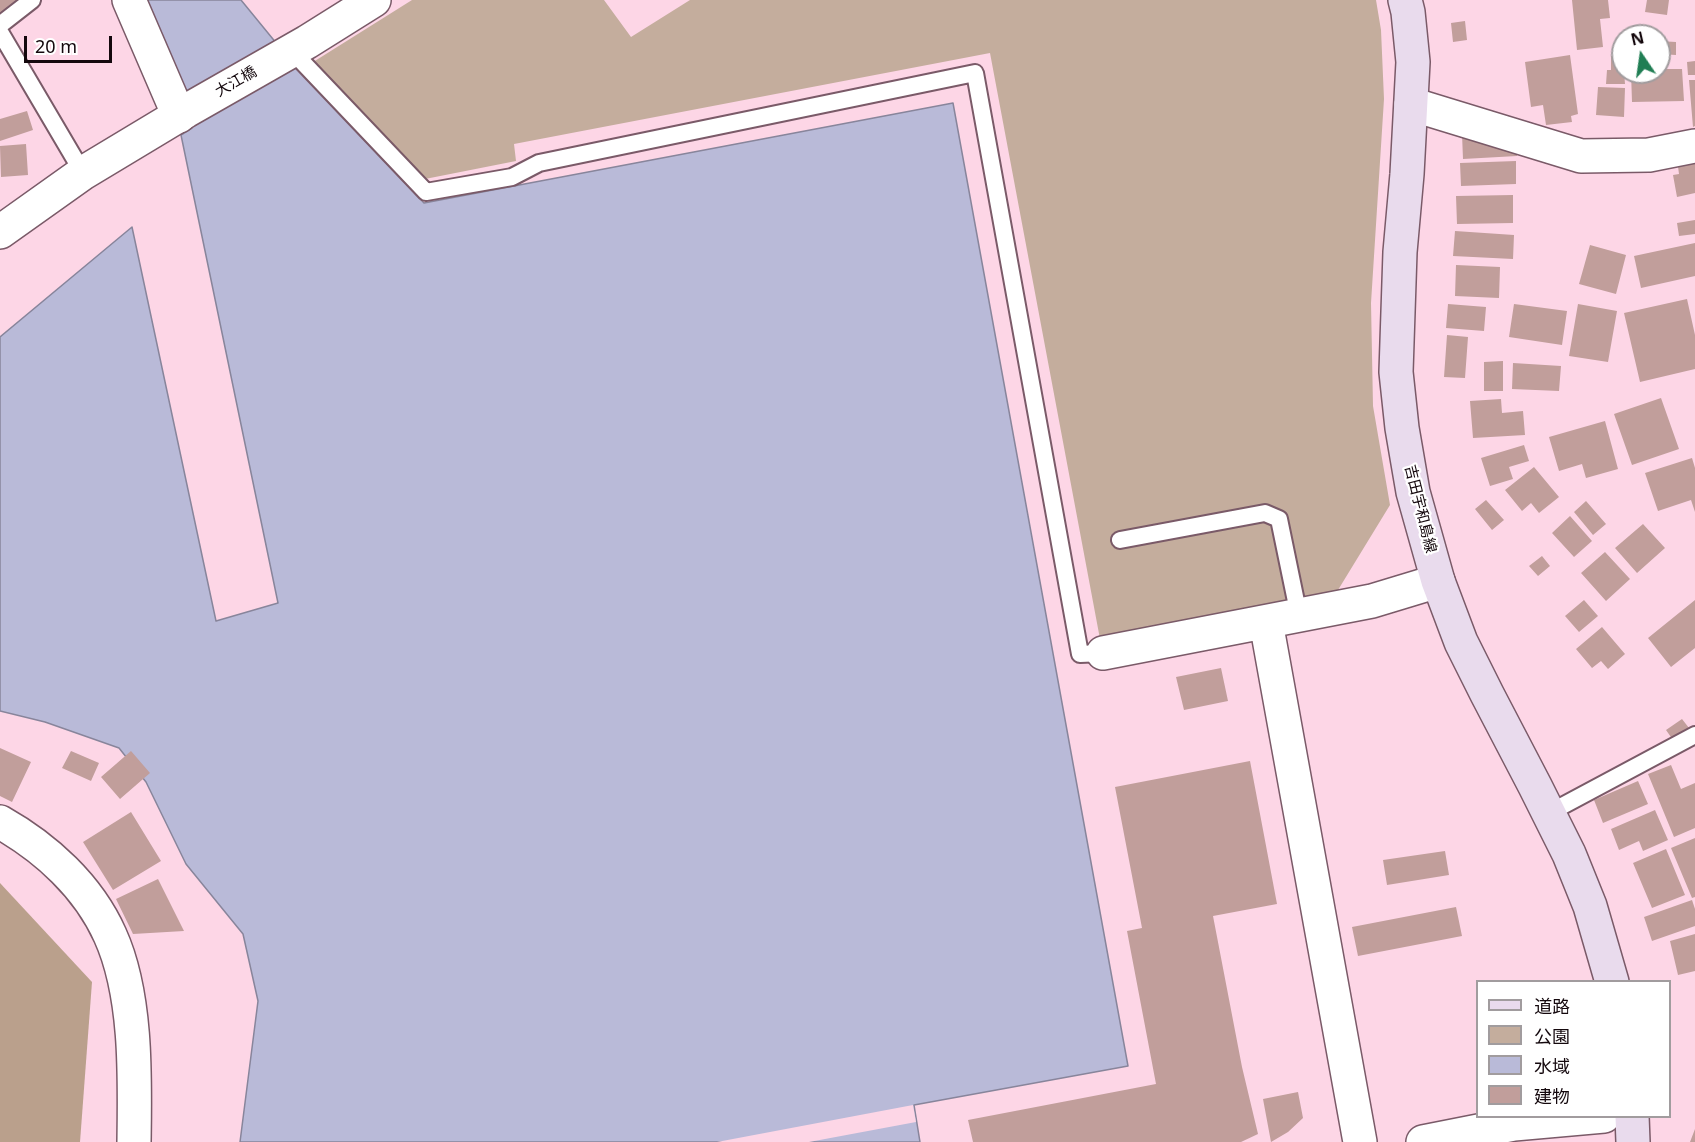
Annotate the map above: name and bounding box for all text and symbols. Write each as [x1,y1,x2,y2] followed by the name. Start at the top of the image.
[27,24,116,62] scale bar
[1611,24,1671,84] north arrow
[1629,26,1646,51] text: N
[35,34,77,58] text: 20 m
[212,63,260,101] street label: 大江橋
[1400,463,1440,555] street label: 吉田宇和島線
[1476,980,1671,1118] legend
[1534,994,1570,1018] text: 道路
[1534,1024,1570,1048] text: 公園
[1534,1054,1570,1078] text: 水域
[1534,1084,1570,1108] text: 建物

